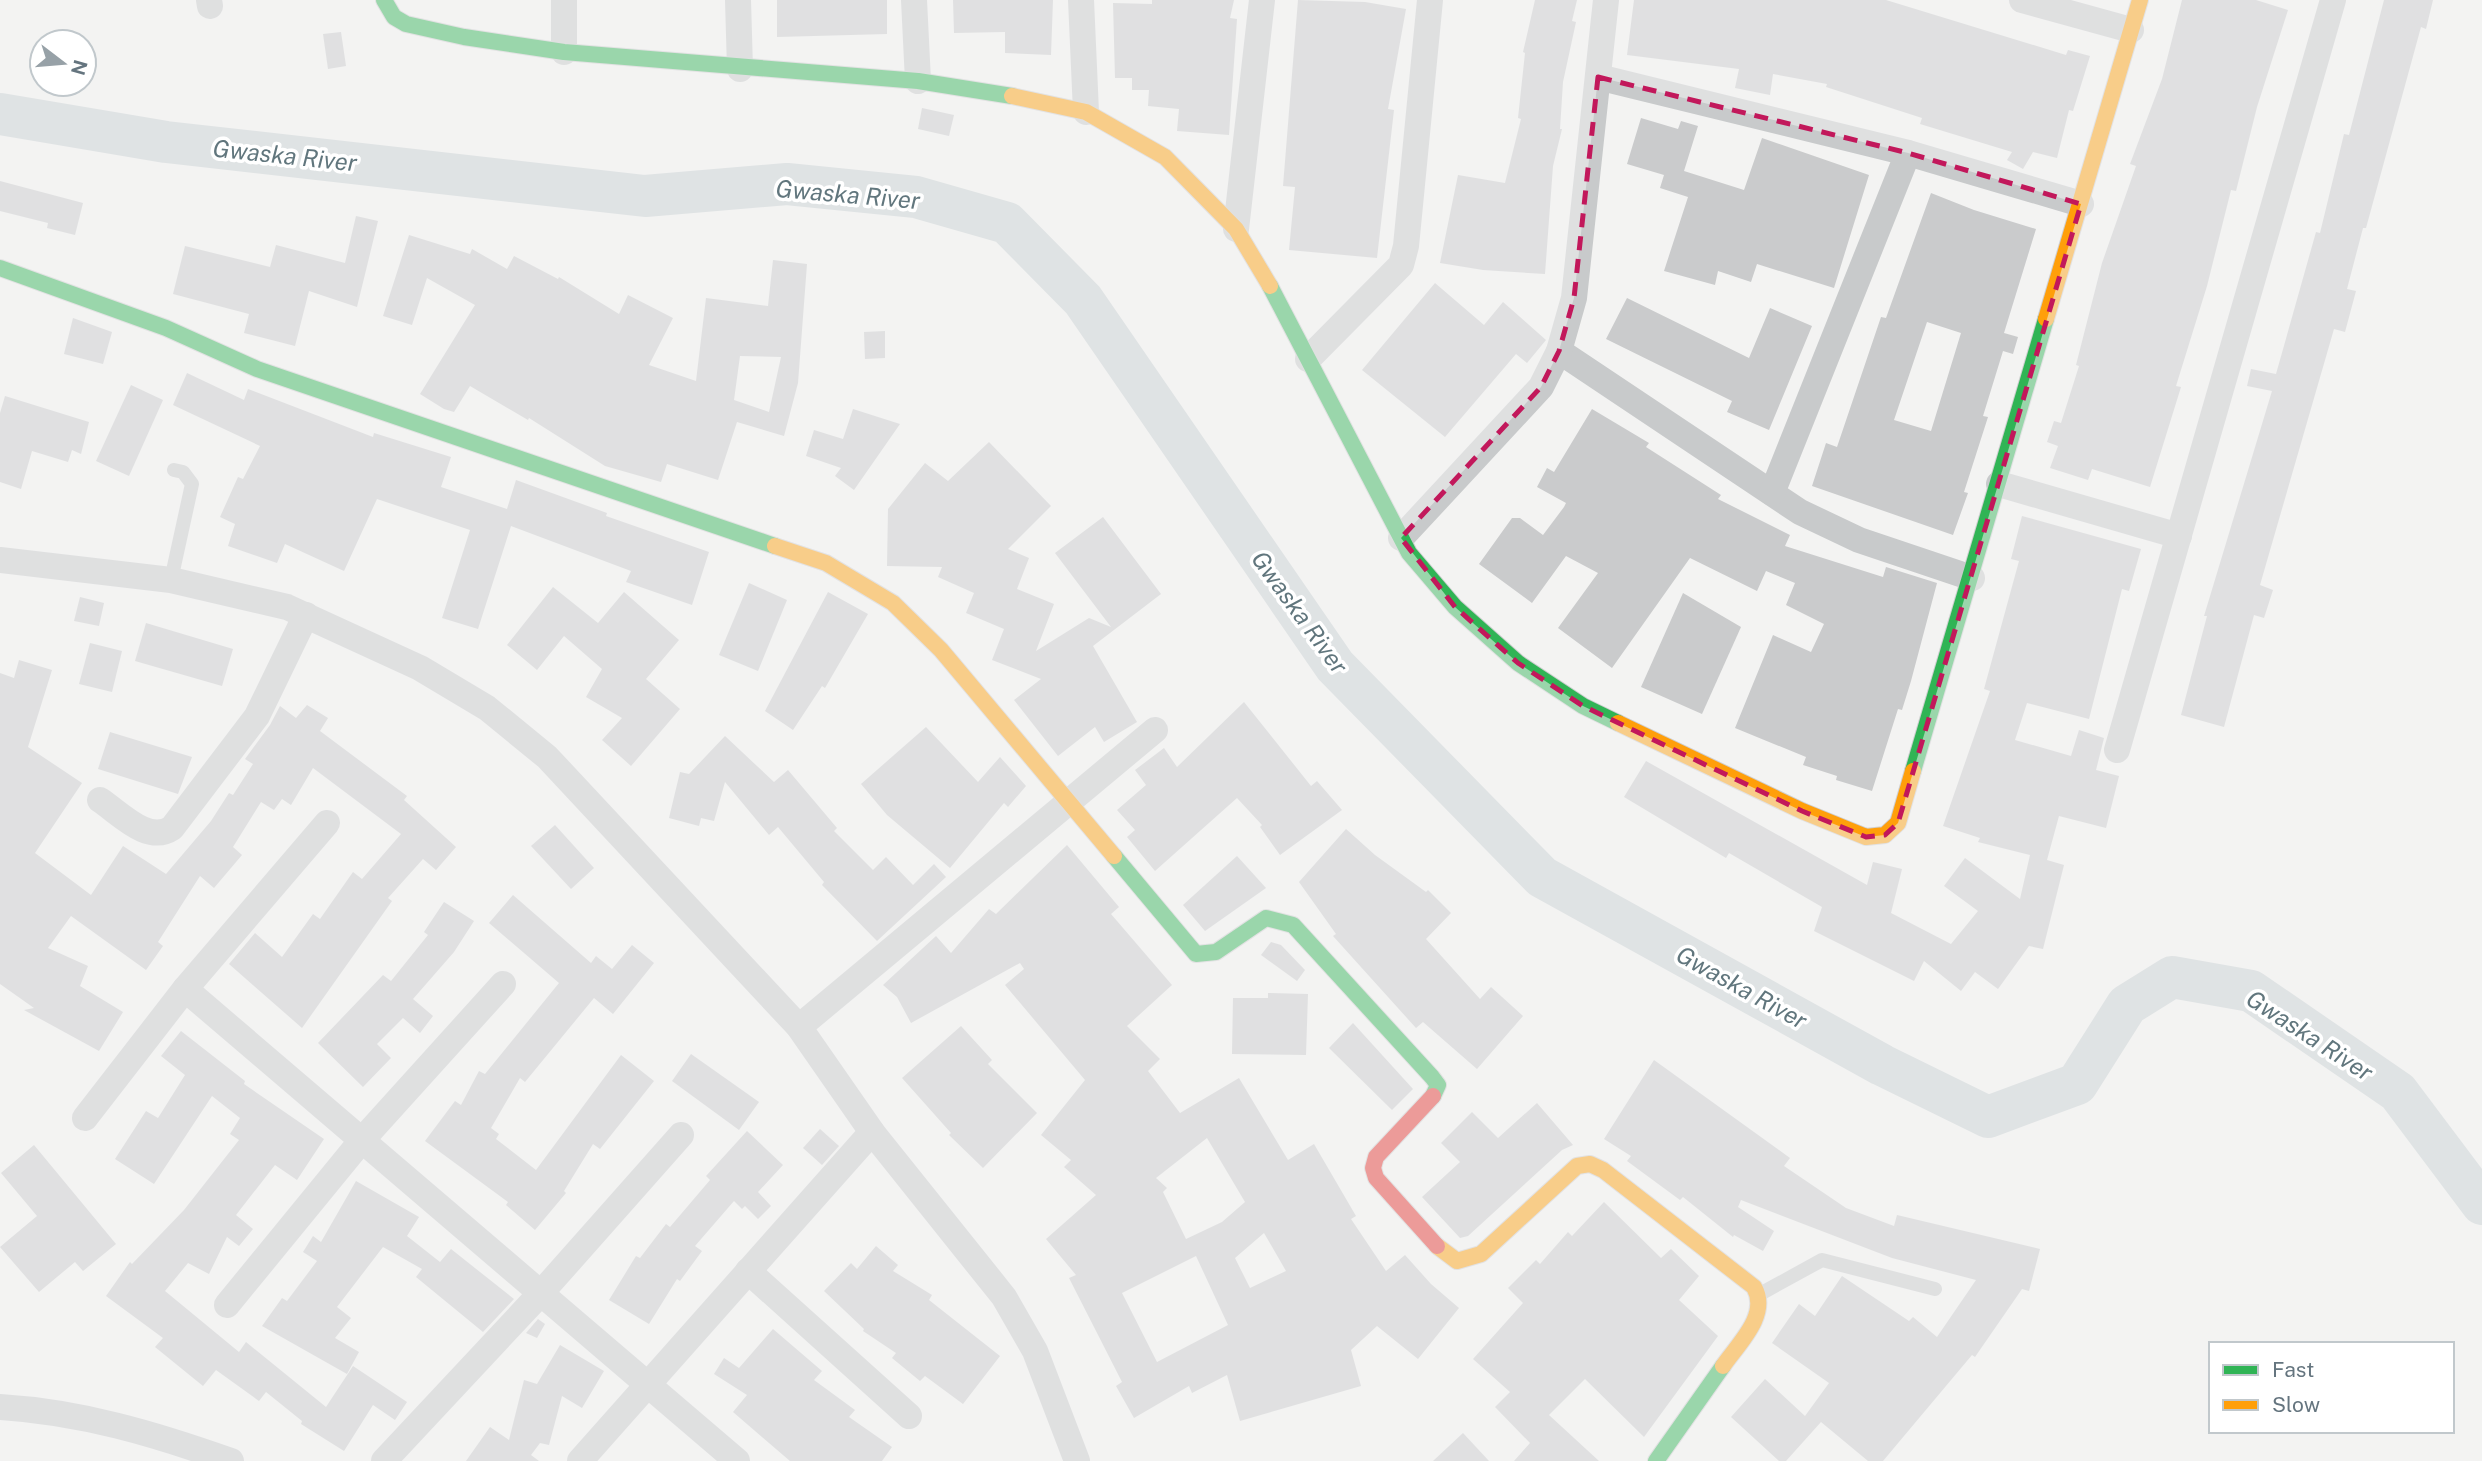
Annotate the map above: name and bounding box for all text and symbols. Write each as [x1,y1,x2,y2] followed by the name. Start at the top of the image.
[28,28,98,98] north arrow
[67,58,92,78] text: N
[211,134,359,177] water label: Gwaska River
[775,174,922,214] water label: Gwaska River
[1246,545,1354,680] water label: Gwaska River
[1672,940,1813,1035] water label: Gwaska River
[2242,984,2379,1087] water label: Gwaska River
[2209,1342,2454,1433] legend
[2272,1357,2314,1382] text: Fast
[2272,1392,2320,1417] text: Slow

